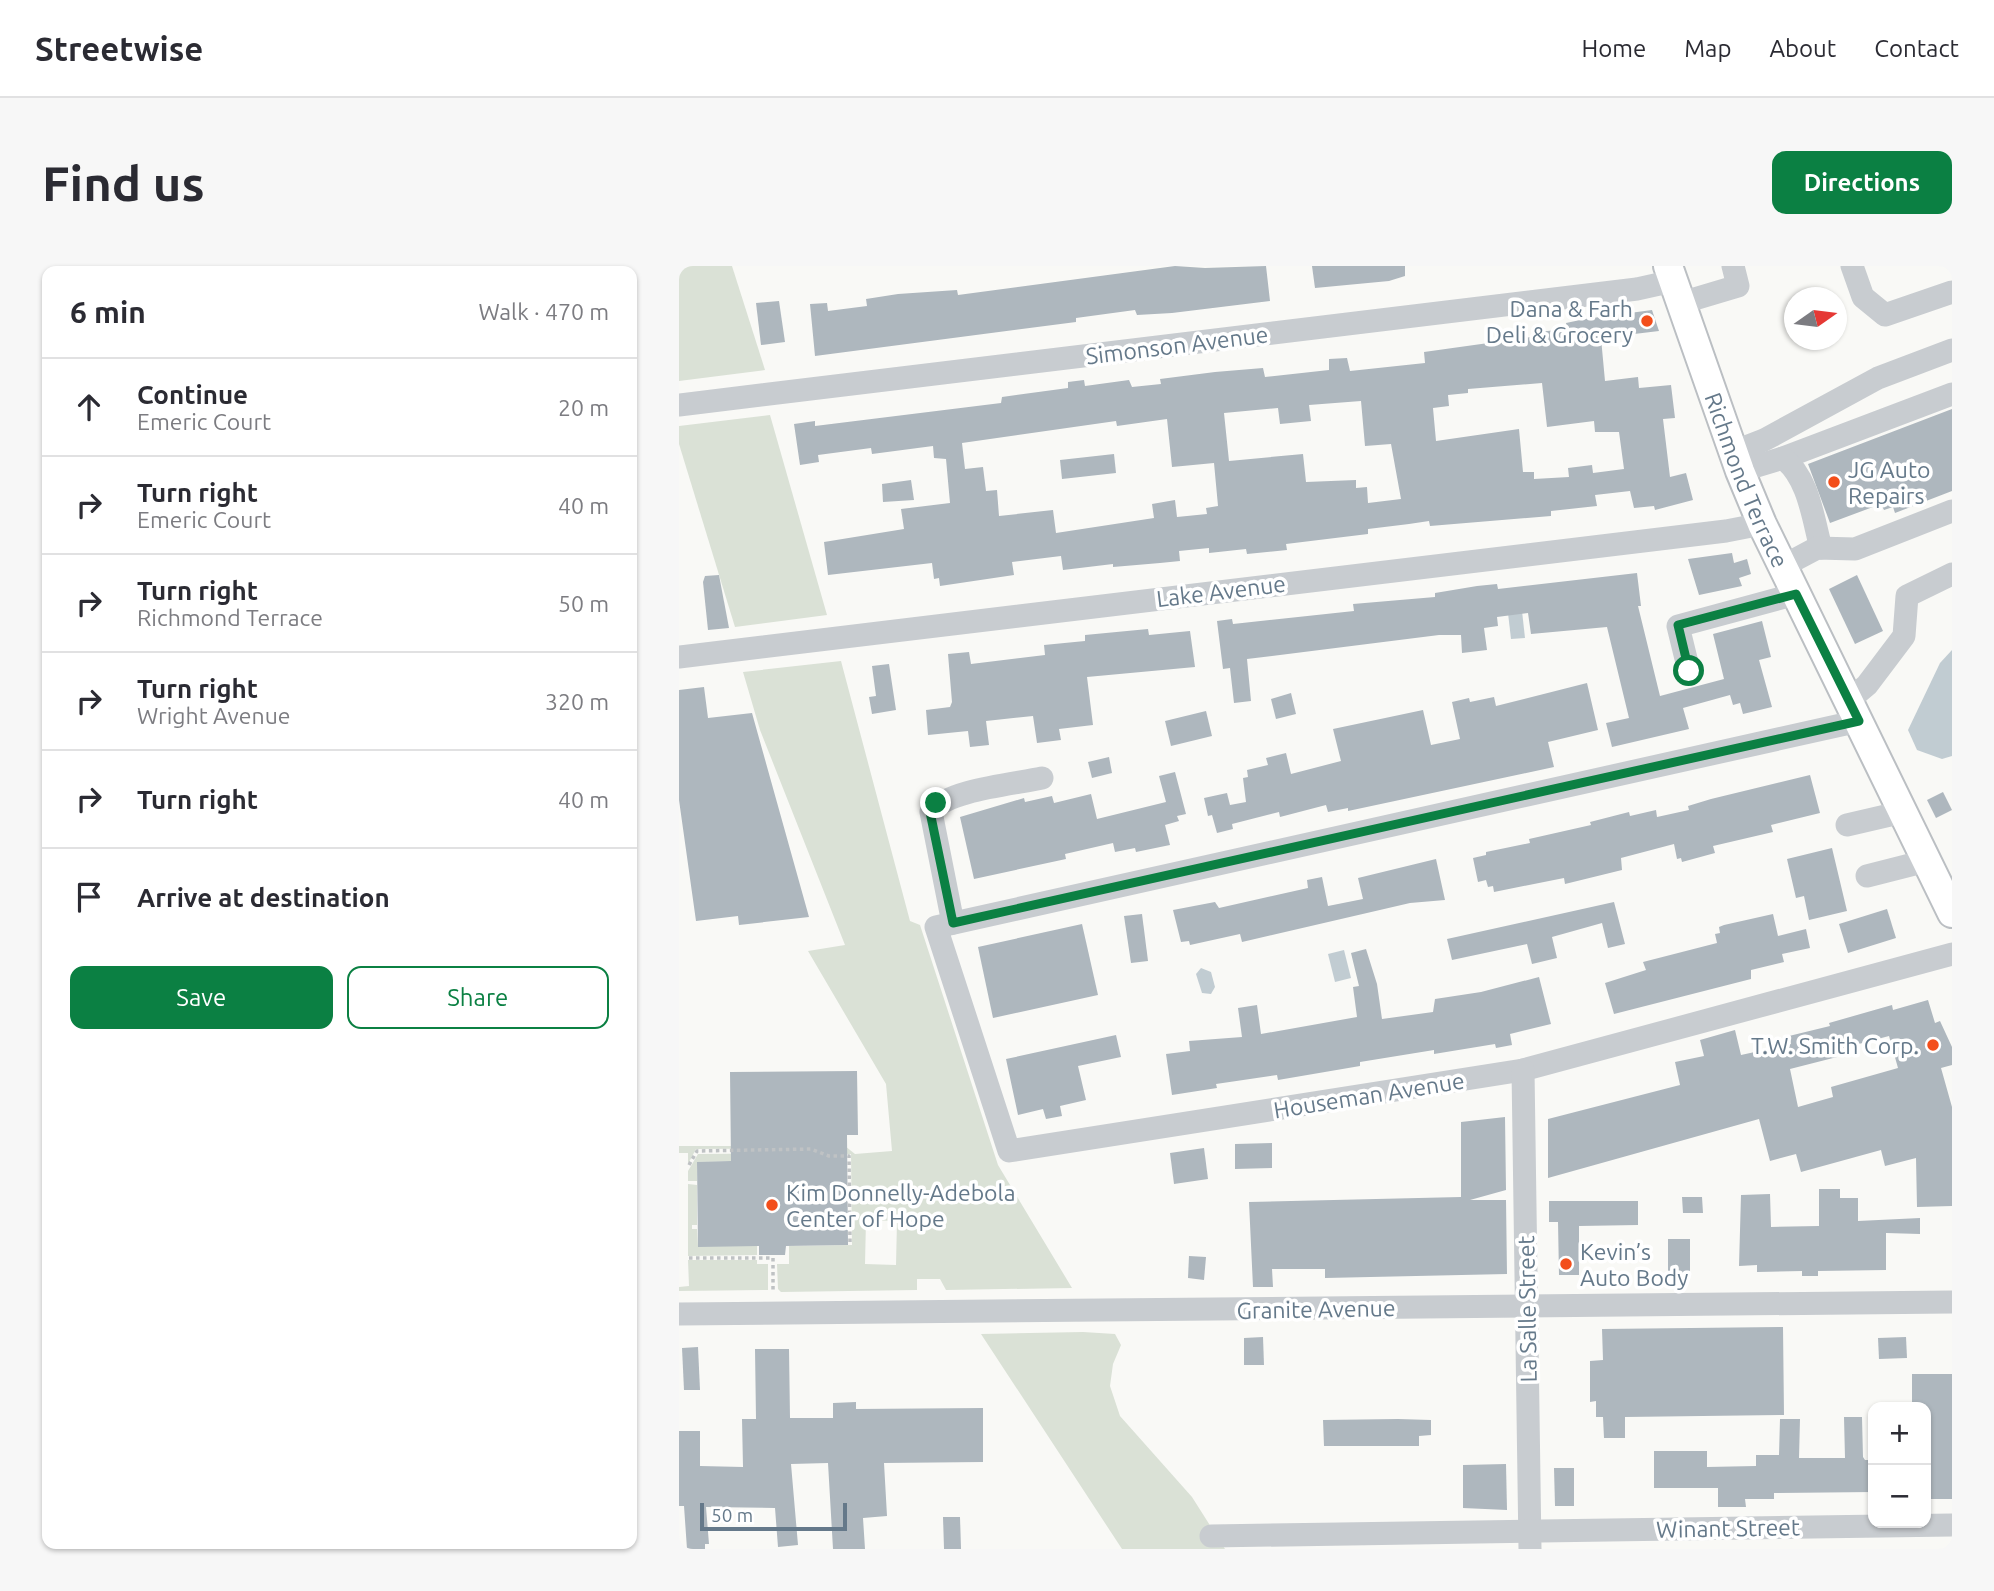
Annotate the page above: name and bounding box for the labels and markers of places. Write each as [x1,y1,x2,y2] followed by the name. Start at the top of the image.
[1486,296,1633,347] place label: Dana & Farh Deli & Grocery
[1639,313,1655,329] marker: Dana & Farh Deli & Grocery
[1848,457,1930,508] place label: JG Auto Repairs
[1826,474,1842,490] marker: JG Auto Repairs
[1751,1033,1919,1058] place label: T.W. Smith Corp.
[1925,1037,1941,1053] marker: T.W. Smith Corp.
[786,1180,1015,1231] place label: Kim Donnelly-Adebola Center of Hope
[764,1197,780,1213] marker: Kim Donnelly-Adebola Center of Hope
[1580,1239,1688,1290] place label: Kevin’s Auto Body
[1558,1256,1574,1272] marker: Kevin’s Auto Body

